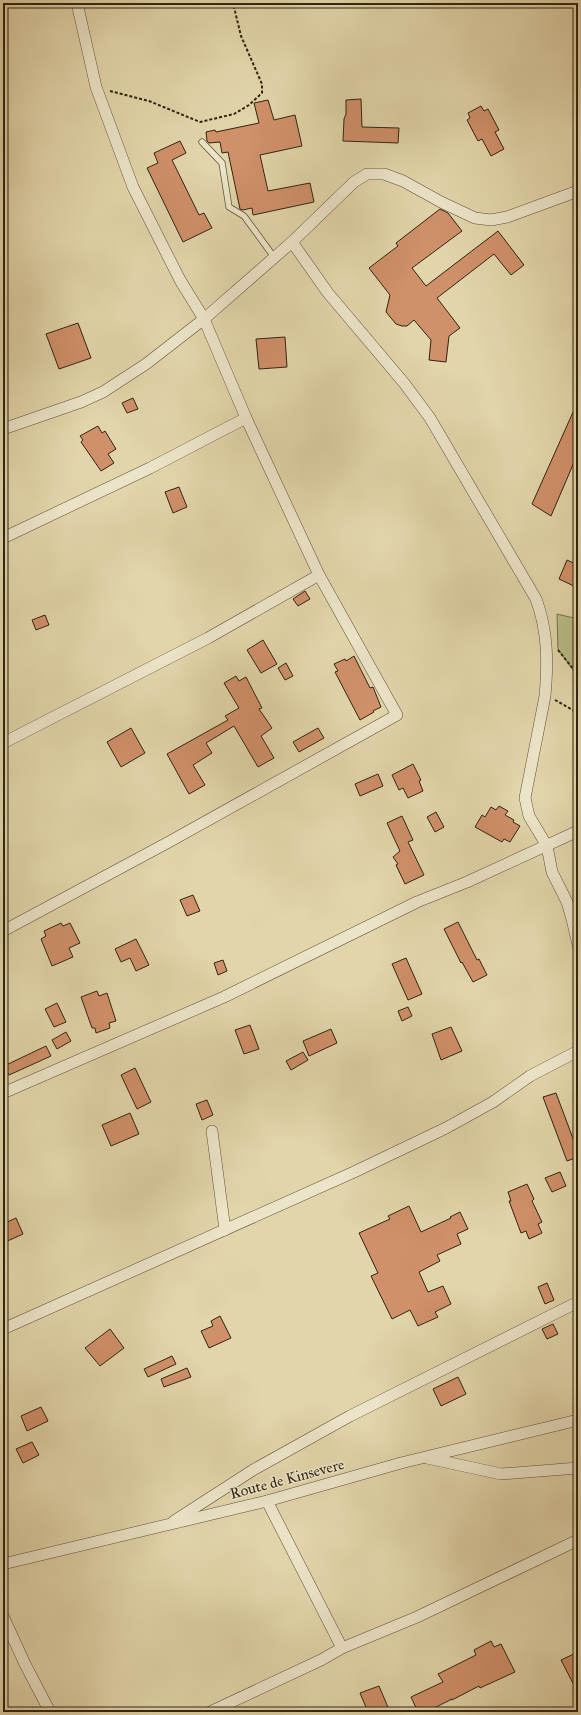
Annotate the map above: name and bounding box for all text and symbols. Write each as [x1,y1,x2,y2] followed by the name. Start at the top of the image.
[228,1455,346,1503] street label: Route de Kinsevere

